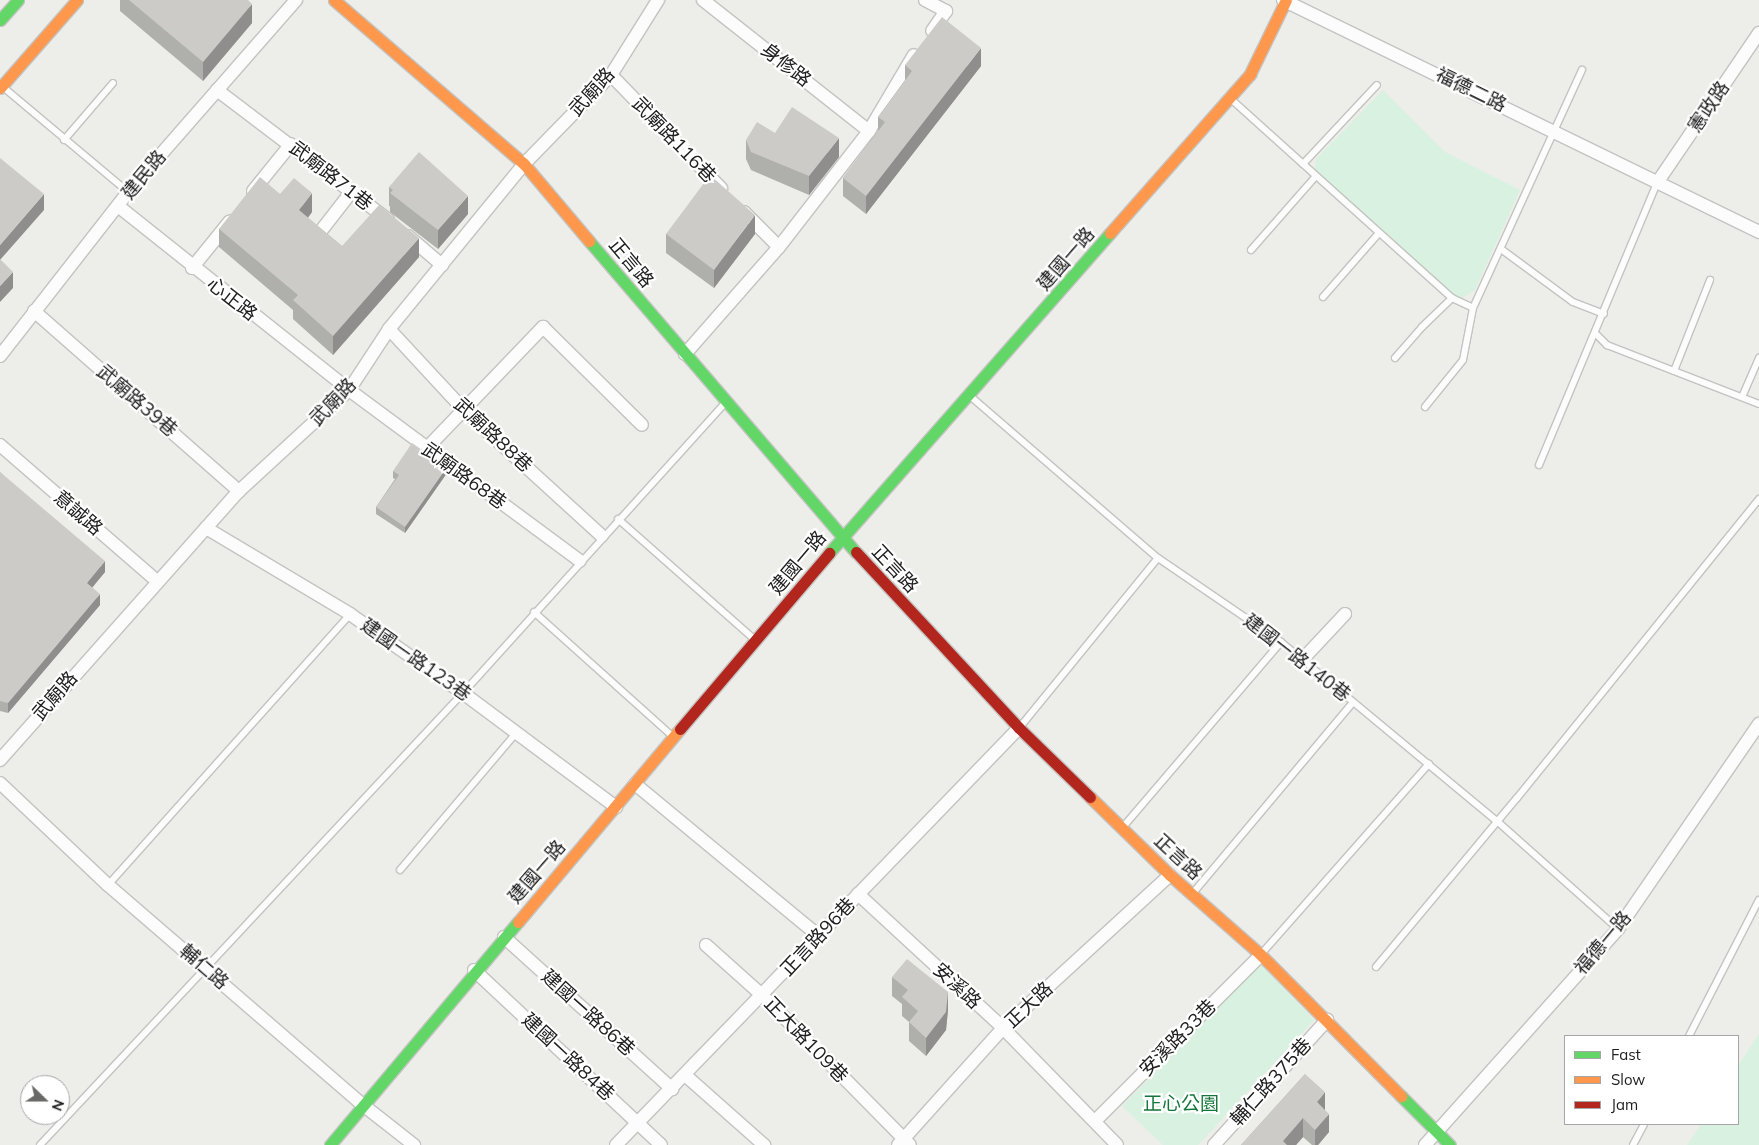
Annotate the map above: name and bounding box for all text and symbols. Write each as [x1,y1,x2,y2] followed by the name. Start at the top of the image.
[757,38,815,92] street label: 身修路
[564,63,620,121] street label: 武廟路
[1432,63,1510,117] street label: 福德二路
[1684,77,1734,137] street label: 憲政路
[628,92,720,188] street label: 武廟路116巷
[285,137,377,215] street label: 武廟路71巷
[117,146,171,204] street label: 建民路
[1032,223,1100,295] street label: 建國一路
[604,234,658,292] street label: 正言路
[203,272,261,326] street label: 心正路
[92,360,182,442] street label: 武廟路39巷
[305,374,361,430] street label: 武廟路
[449,393,537,477] street label: 武廟路88巷
[417,438,511,514] street label: 武廟路68巷
[49,486,107,540] street label: 意誠路
[765,527,831,599] street label: 建國一路
[867,540,923,598] street label: 正言路
[1239,609,1355,707] street label: 建國一路140巷
[357,614,475,706] street label: 建國一路123巷
[28,667,82,725] street label: 武廟路
[1149,829,1207,885] street label: 正言路
[503,836,571,908] street label: 建國一路
[776,893,860,981] street label: 正言路96巷
[1570,907,1636,979] street label: 福德一路
[175,940,233,994] street label: 輔仁路
[928,958,986,1014] street label: 安溪路
[537,965,639,1061] street label: 建國一路86巷
[1000,977,1058,1033] street label: 正大路
[760,992,852,1088] street label: 正大路109巷
[1135,995,1221,1081] street label: 安溪路33巷
[517,1008,619,1106] street label: 建國一路84巷
[1226,1033,1316,1131] street label: 輔仁路375巷
[1564,1035,1739,1125] legend
[1611,1045,1641,1064] text: Fast
[1611,1070,1645,1089] text: Slow
[20,1075,70,1125] north arrow
[1143,1093,1219,1115] park label: 正心公園
[1611,1095,1638,1114] text: Jam
[48,1097,68,1114] text: N

